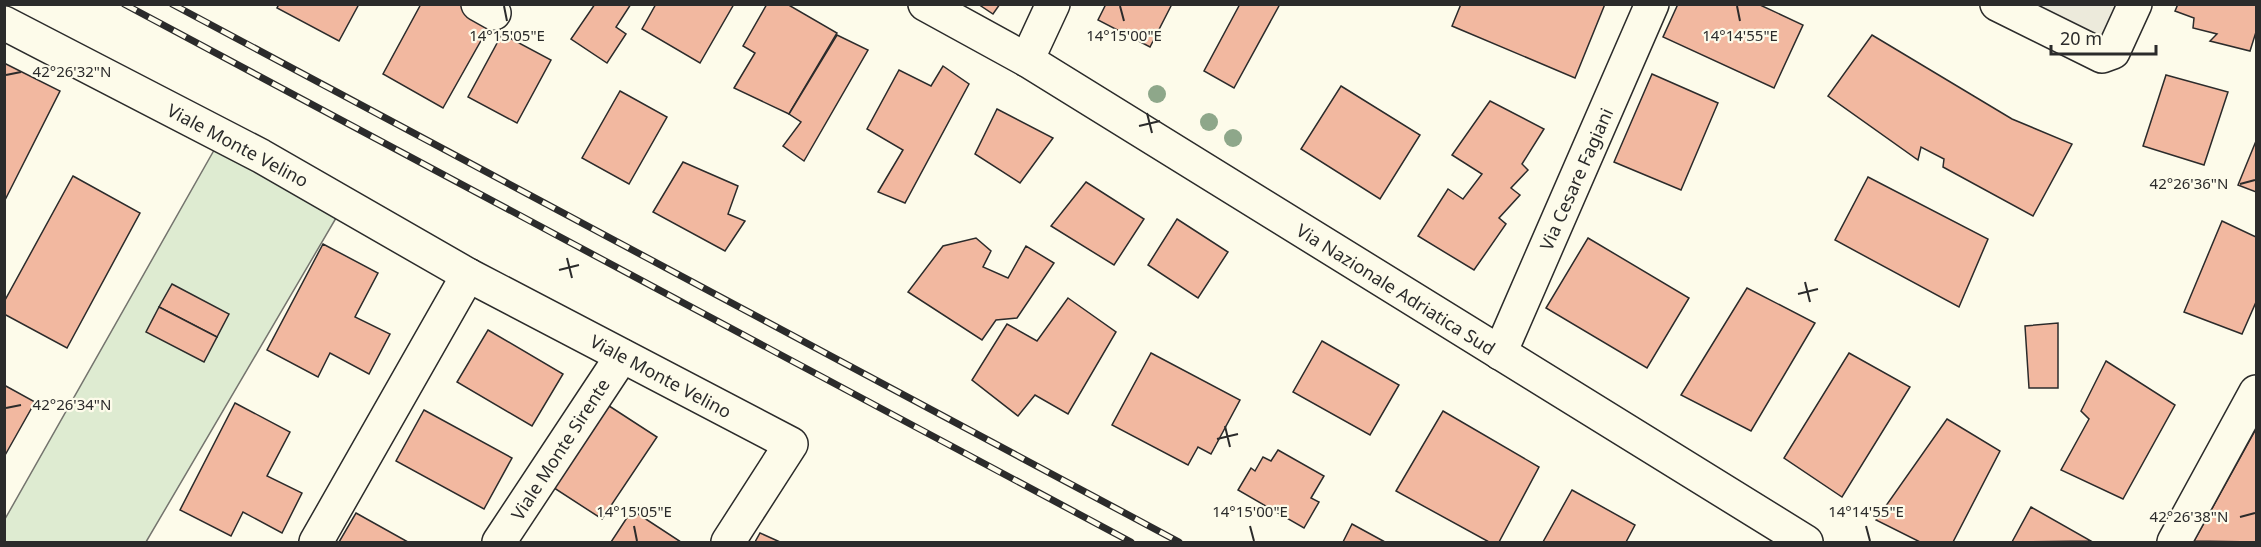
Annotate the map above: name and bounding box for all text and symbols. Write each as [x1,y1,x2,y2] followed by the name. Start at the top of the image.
[2051,18,2156,56] scale bar
[469,25,545,45] text: 14°15'05"E
[1086,25,1162,45] text: 14°15'00"E
[1702,25,1778,45] text: 14°14'55"E
[2060,26,2102,50] text: 20 m
[33,61,111,81] text: 42°26'32"N
[163,98,313,192] street label: Viale Monte Velino
[1534,104,1618,254] street label: Via Cesare Fagiani
[2150,173,2228,193] text: 42°26'36"N
[1292,218,1500,360] street label: Via Nazionale Adriatica Sud
[586,329,736,423] street label: Viale Monte Velino
[505,374,615,524] street label: Viale Monte Sirente
[33,394,111,414] text: 42°26'34"N
[596,501,672,521] text: 14°15'05"E
[1212,501,1288,521] text: 14°15'00"E
[1828,501,1904,521] text: 14°14'55"E
[2150,506,2228,526] text: 42°26'38"N

